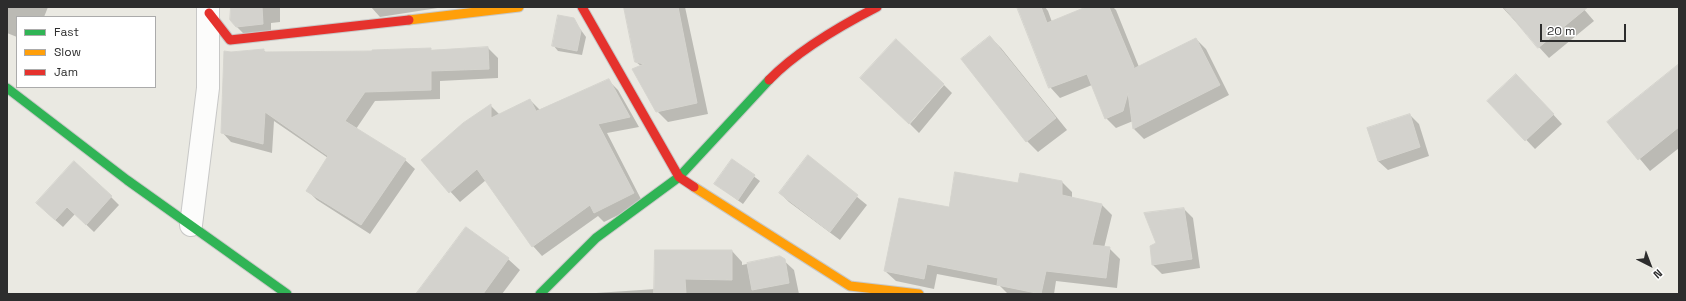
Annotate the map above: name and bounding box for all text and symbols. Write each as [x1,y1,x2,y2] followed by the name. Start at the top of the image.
[16,16,156,88] legend
[1542,16,1628,42] scale bar
[1547,23,1575,39] text: 20 m
[54,24,79,40] text: Fast
[54,44,81,60] text: Slow
[54,64,78,80] text: Jam
[1630,245,1670,285] north arrow
[1651,266,1665,282] text: N

